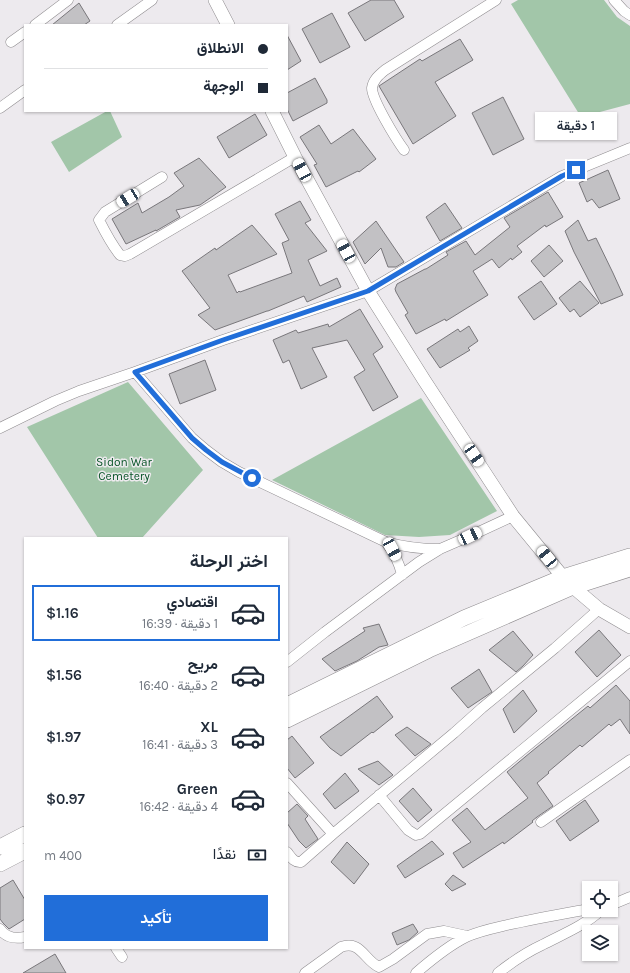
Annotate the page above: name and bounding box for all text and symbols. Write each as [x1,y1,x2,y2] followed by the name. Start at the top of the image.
[197,39,244,57] text: الانطلاق
[203,77,244,95] text: الوجهة
[535,112,617,140] callout: 1 دقيقة
[557,118,595,133] text: 1 دقيقة
[291,157,313,183] car
[567,161,585,179] route end
[115,187,141,209] car
[335,238,357,264] car
[462,442,486,468] car
[96,455,153,483] park label: Sidon War Cemetery
[243,469,261,487] route start
[457,525,483,547] car
[381,536,403,562] car
[535,544,559,570] car
[190,550,268,572] text: اختر الرحلة
[166,593,218,611] text: اقتصادي
[230,595,266,631] icon: car
[46,604,79,622] text: $1.16
[142,616,218,631] text: 1 دقيقة · 16:39
[188,655,218,673] text: مريح
[230,657,266,693] icon: car
[46,666,82,684] text: $1.56
[139,678,218,693] text: 2 دقيقة · 16:40
[200,718,218,736] text: XL
[230,719,266,755] icon: car
[46,728,81,746] text: $1.97
[142,737,218,752] text: 3 دقيقة · 16:41
[177,780,218,798] text: Green
[230,781,266,817] icon: car
[46,790,85,808] text: $0.97
[140,799,218,814] text: 4 دقيقة · 16:42
[246,844,268,866] icon: cash
[213,845,236,863] text: نقدًا
[44,848,82,863] text: 400 m
[582,881,618,961] map controls
[582,881,618,917] button: locate
[44,895,268,941] button: تأكيد
[582,925,618,961] button: layers

